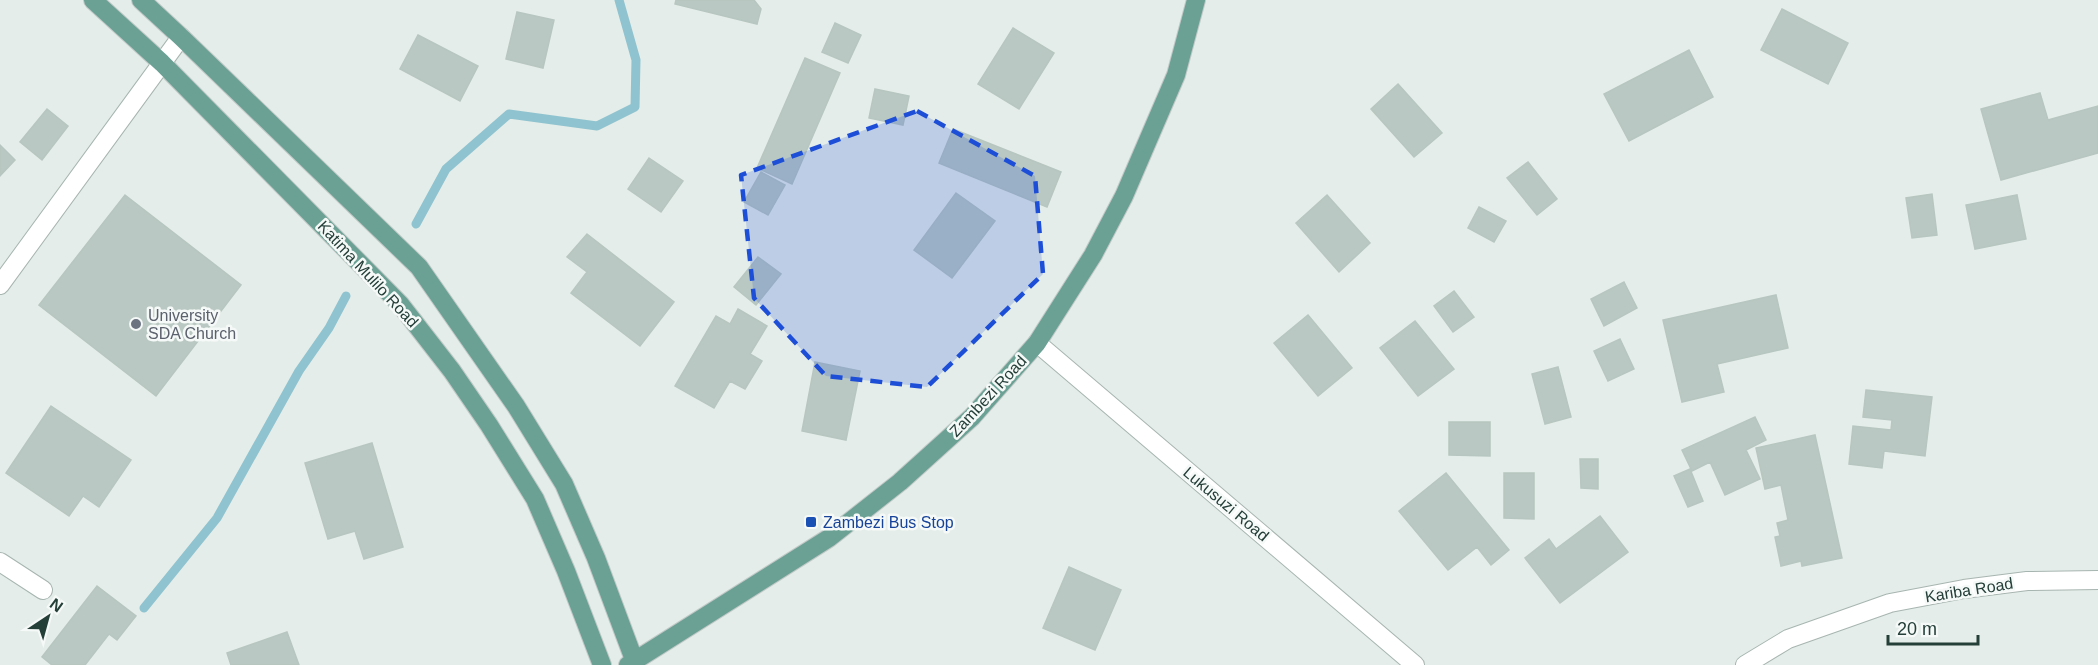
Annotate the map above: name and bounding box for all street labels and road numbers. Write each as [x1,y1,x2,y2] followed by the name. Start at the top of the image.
[314,217,422,331] street label: Katima Mulilo Road
[946,352,1030,440] street label: Zambezi Road
[1180,463,1272,545] street label: Lukusuzi Road
[1924,575,2014,605] street label: Kariba Road

